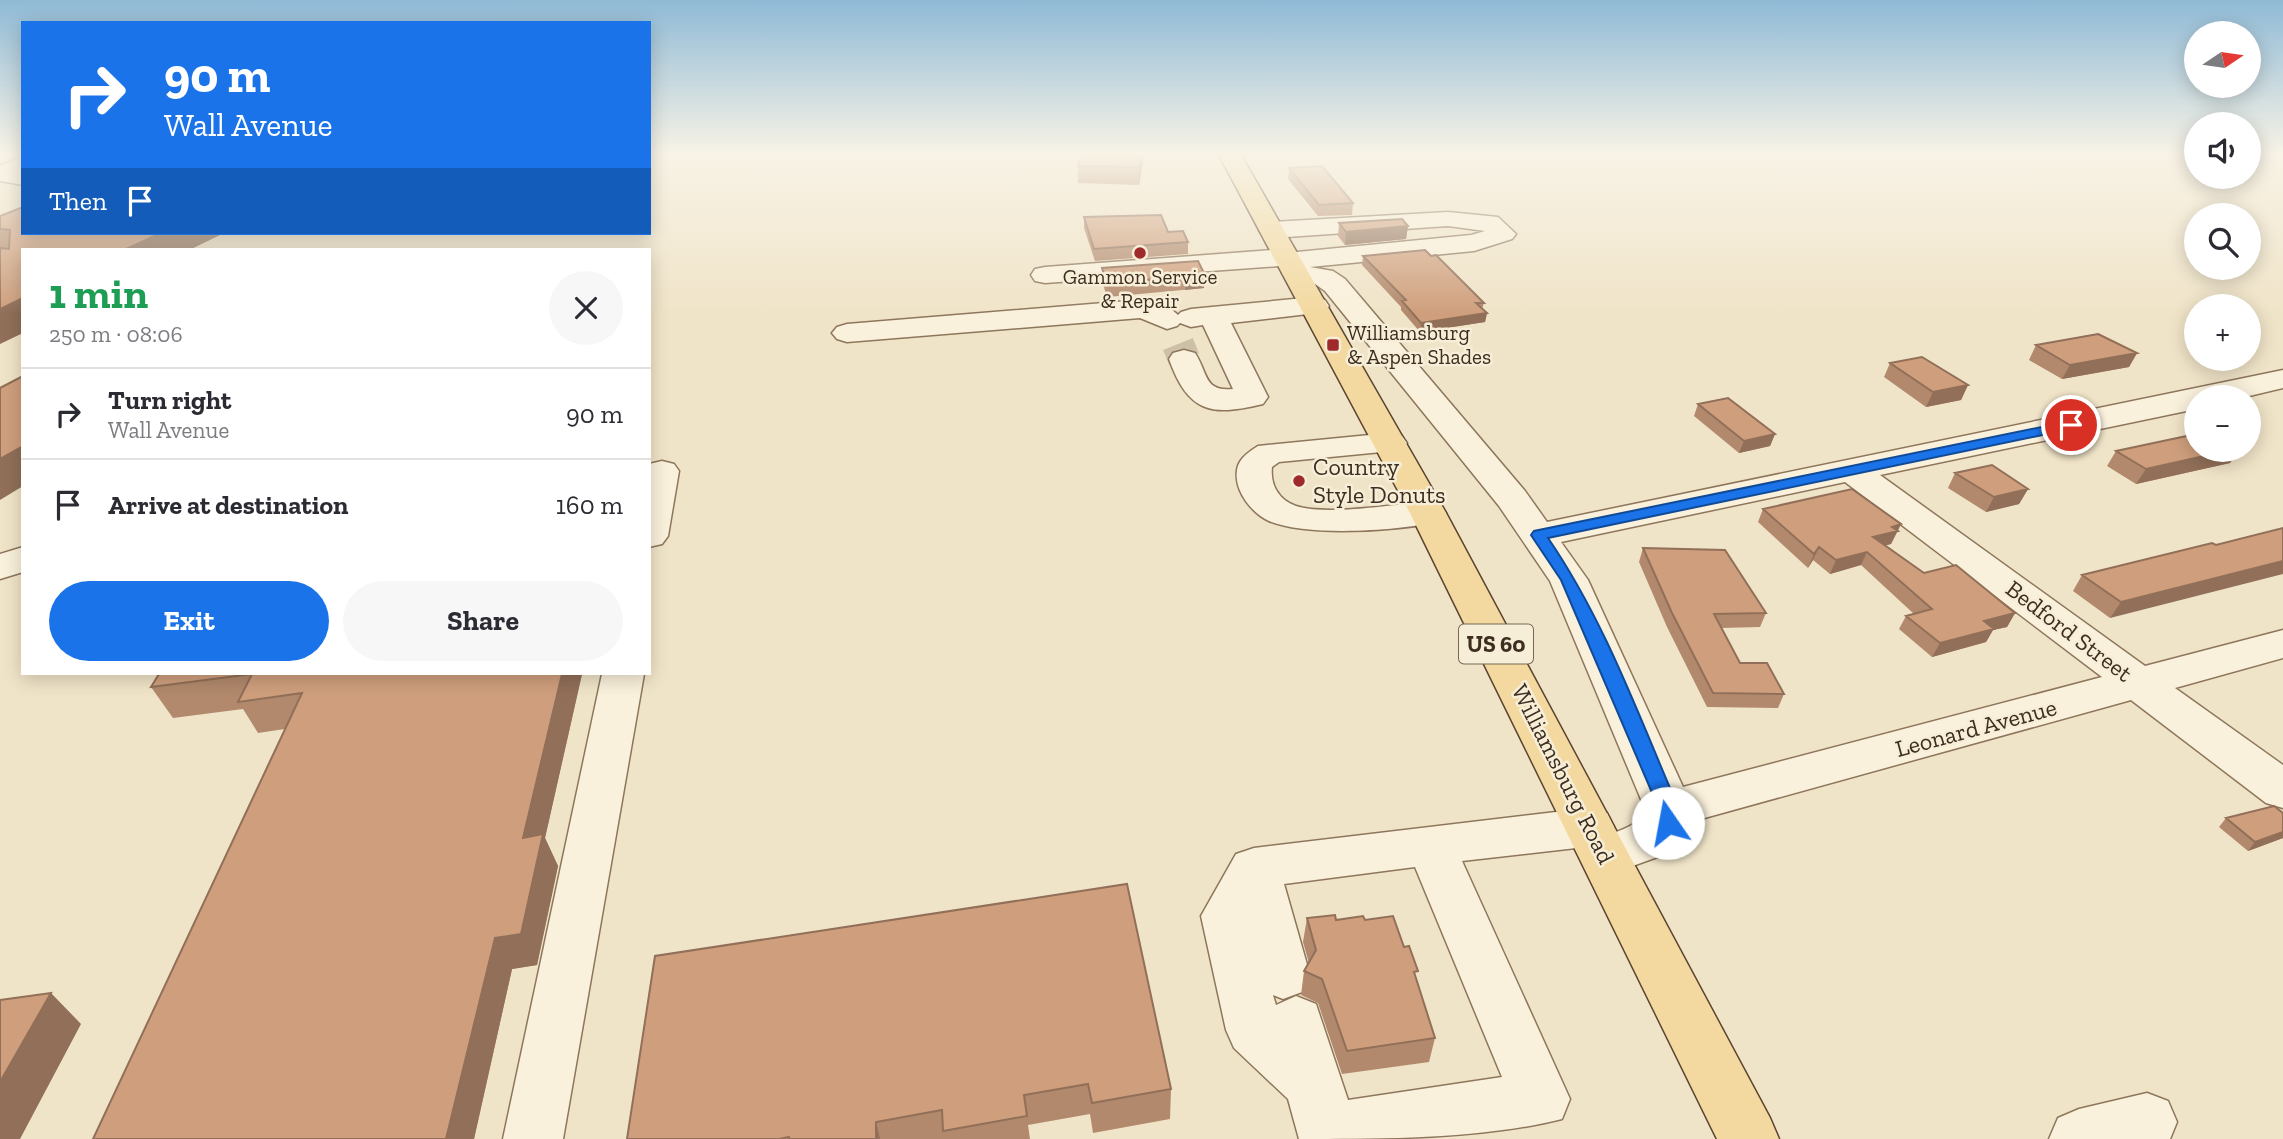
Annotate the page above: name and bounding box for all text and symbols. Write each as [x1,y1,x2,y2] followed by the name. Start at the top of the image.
[2184,21,2261,98] north arrow
[2184,21,2261,462] map controls
[164,46,271,105] text: 90 m
[49,49,140,140] icon: right
[164,106,333,144] text: Wall Avenue
[2184,112,2261,189] button: sound
[121,182,159,220] icon: arrive
[49,185,107,217] text: Then
[2184,203,2261,280] button: search
[1132,245,1148,261] marker: Gammon Service & Repair
[1063,264,1217,313] place label: Gammon Service & Repair
[49,268,148,319] text: 1 min
[549,271,623,345] button: close
[2184,294,2261,371] button: +
[49,320,183,348] text: 250 m · 08:06
[1347,320,1491,369] place label: Williamsburg & Aspen Shades
[1325,337,1341,353] marker: Williamsburg & Aspen Shades
[108,384,231,416] text: Turn right
[2184,385,2261,462] button: −
[49,395,87,433] icon: right
[2041,395,2101,455] pin
[566,398,623,430] text: 90 m
[2052,406,2090,444] icon: arrive
[108,416,229,444] text: Wall Avenue
[1313,452,1446,509] place label: Country Style Donuts
[1291,473,1307,489] marker: Country Style Donuts
[49,486,87,524] icon: arrive
[108,489,348,521] text: Arrive at destination
[556,489,623,521] text: 160 m
[2000,574,2138,688] street label: Bedford Street
[49,581,329,661] button: Exit
[343,581,623,661] button: Share
[1459,624,1533,664] road number: US 60
[1506,679,1621,868] street label: Williamsburg Road
[1892,692,2060,763] street label: Leonard Avenue
[1631,786,1705,860] position arrow

